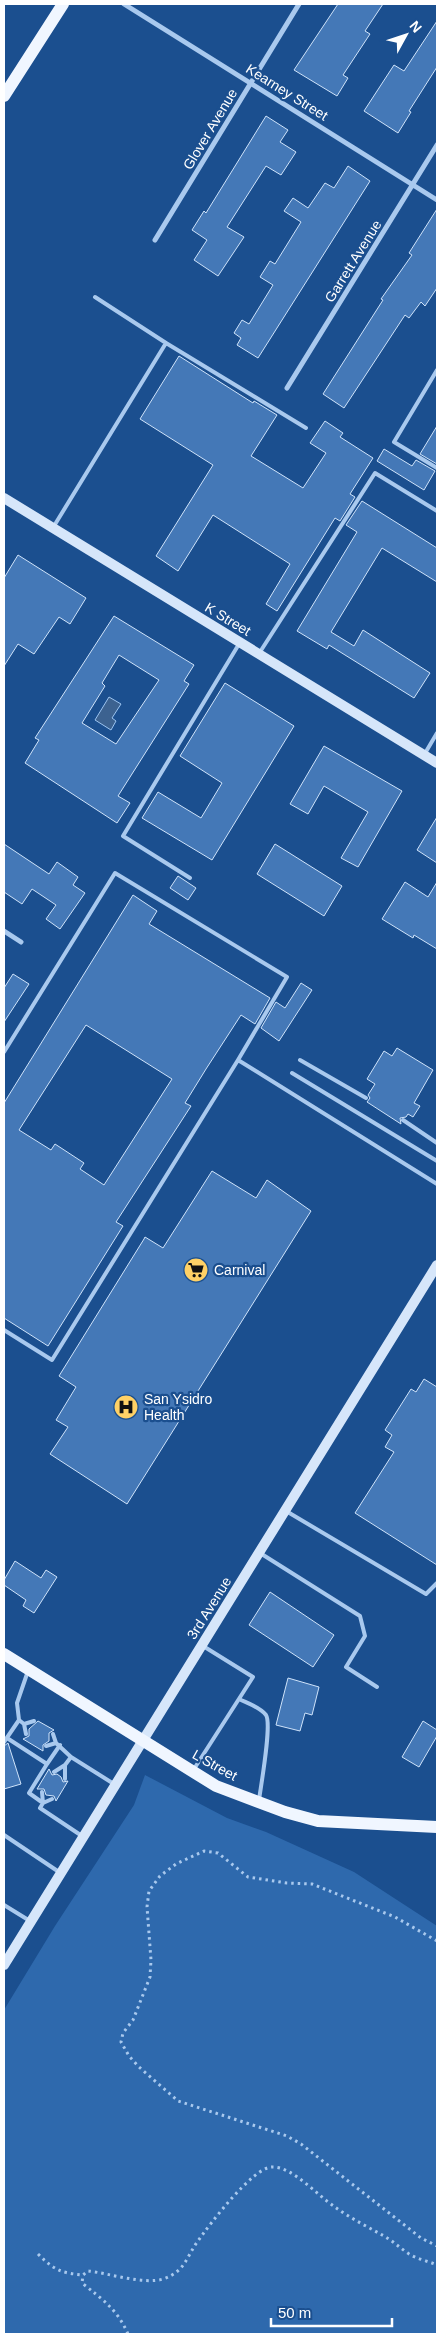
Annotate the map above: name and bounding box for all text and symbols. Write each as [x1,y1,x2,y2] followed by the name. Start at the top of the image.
[381,10,431,60] north arrow
[407,18,425,36] text: N
[243,60,331,124] street label: Kearney Street
[180,85,241,172] street label: Glover Avenue
[321,217,385,305] street label: Garrett Avenue
[202,599,254,639] street label: K Street
[183,1257,209,1283] supermarket icon: Carnival
[214,1262,265,1278] place label: Carnival
[144,1391,212,1423] place label: San Ysidro Health
[113,1394,139,1420] hospital icon: San Ysidro Health
[184,1574,235,1642] street label: 3rd Avenue
[190,1746,240,1784] street label: L Street
[271,2296,392,2328] scale bar
[278,2304,311,2321] text: 50 m

